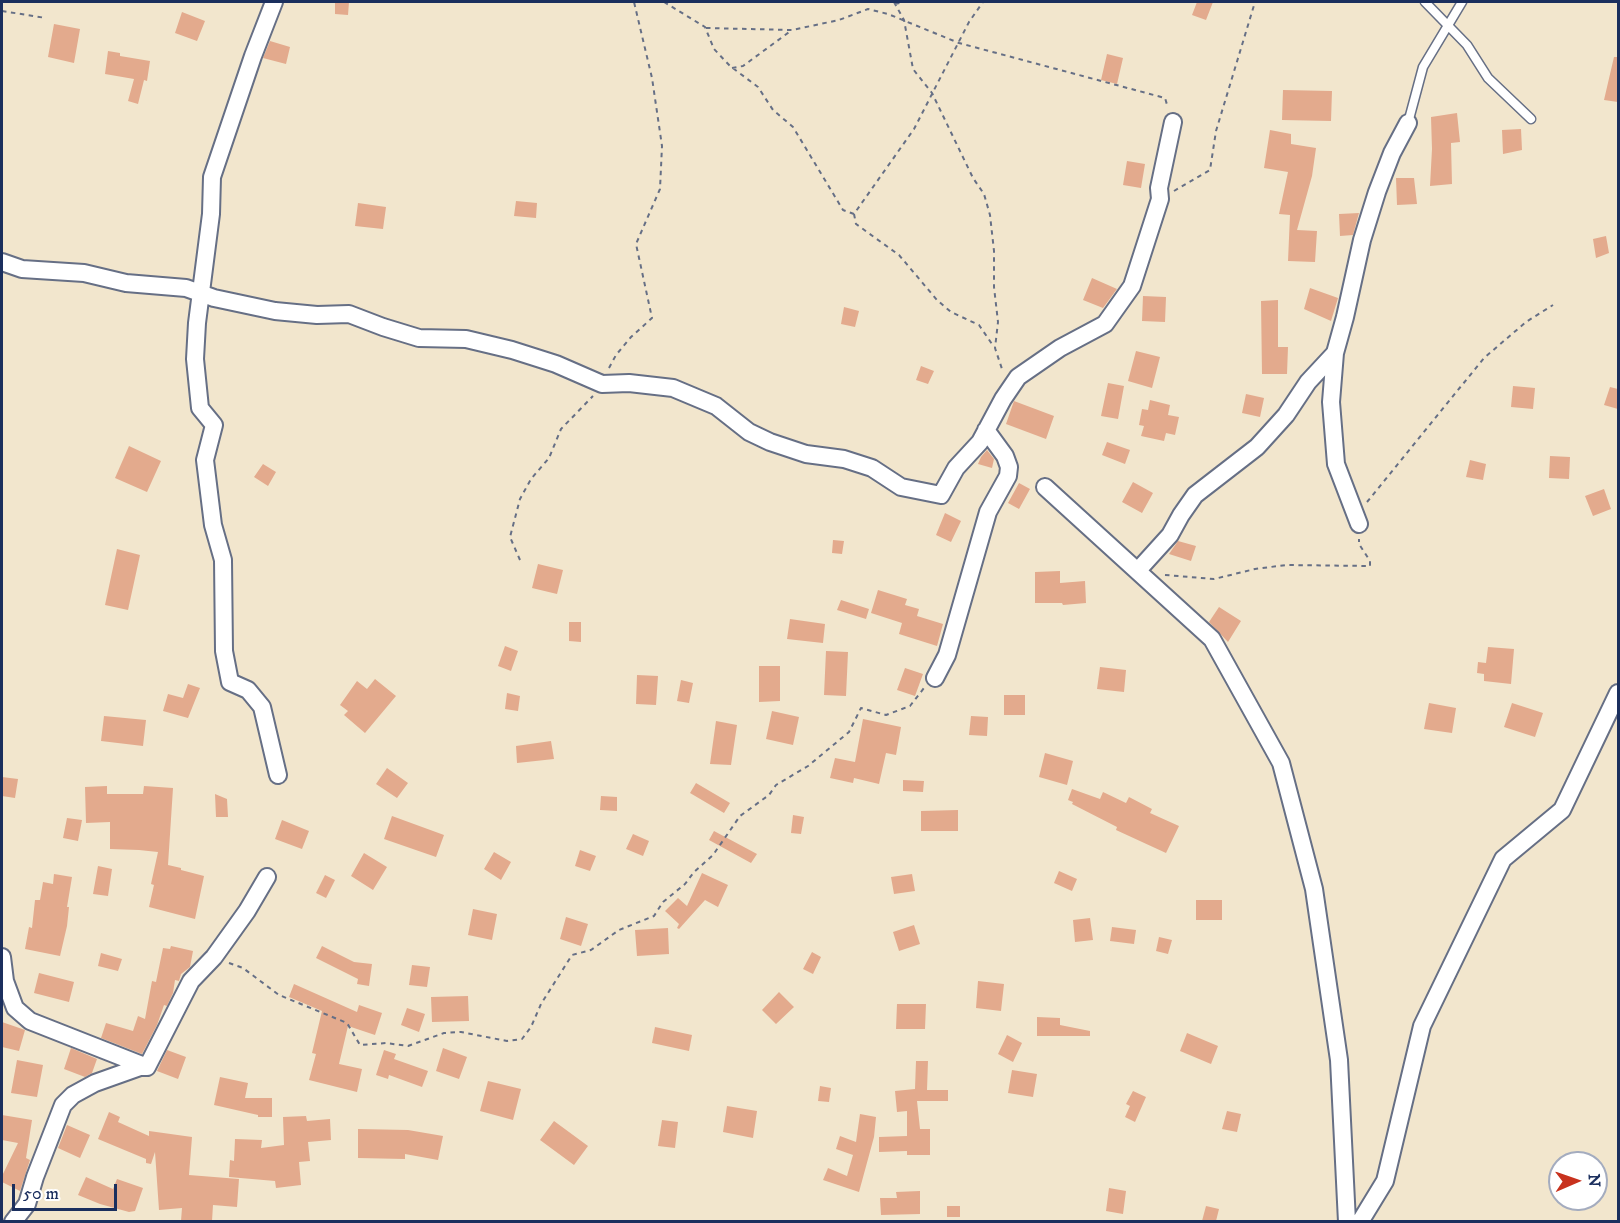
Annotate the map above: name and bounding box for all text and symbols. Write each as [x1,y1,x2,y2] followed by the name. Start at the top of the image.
[1548,1151,1608,1211] north arrow
[15,1172,120,1210] scale bar
[1584,1174,1604,1187] text: N
[23,1183,59,1205] text: 50 m

